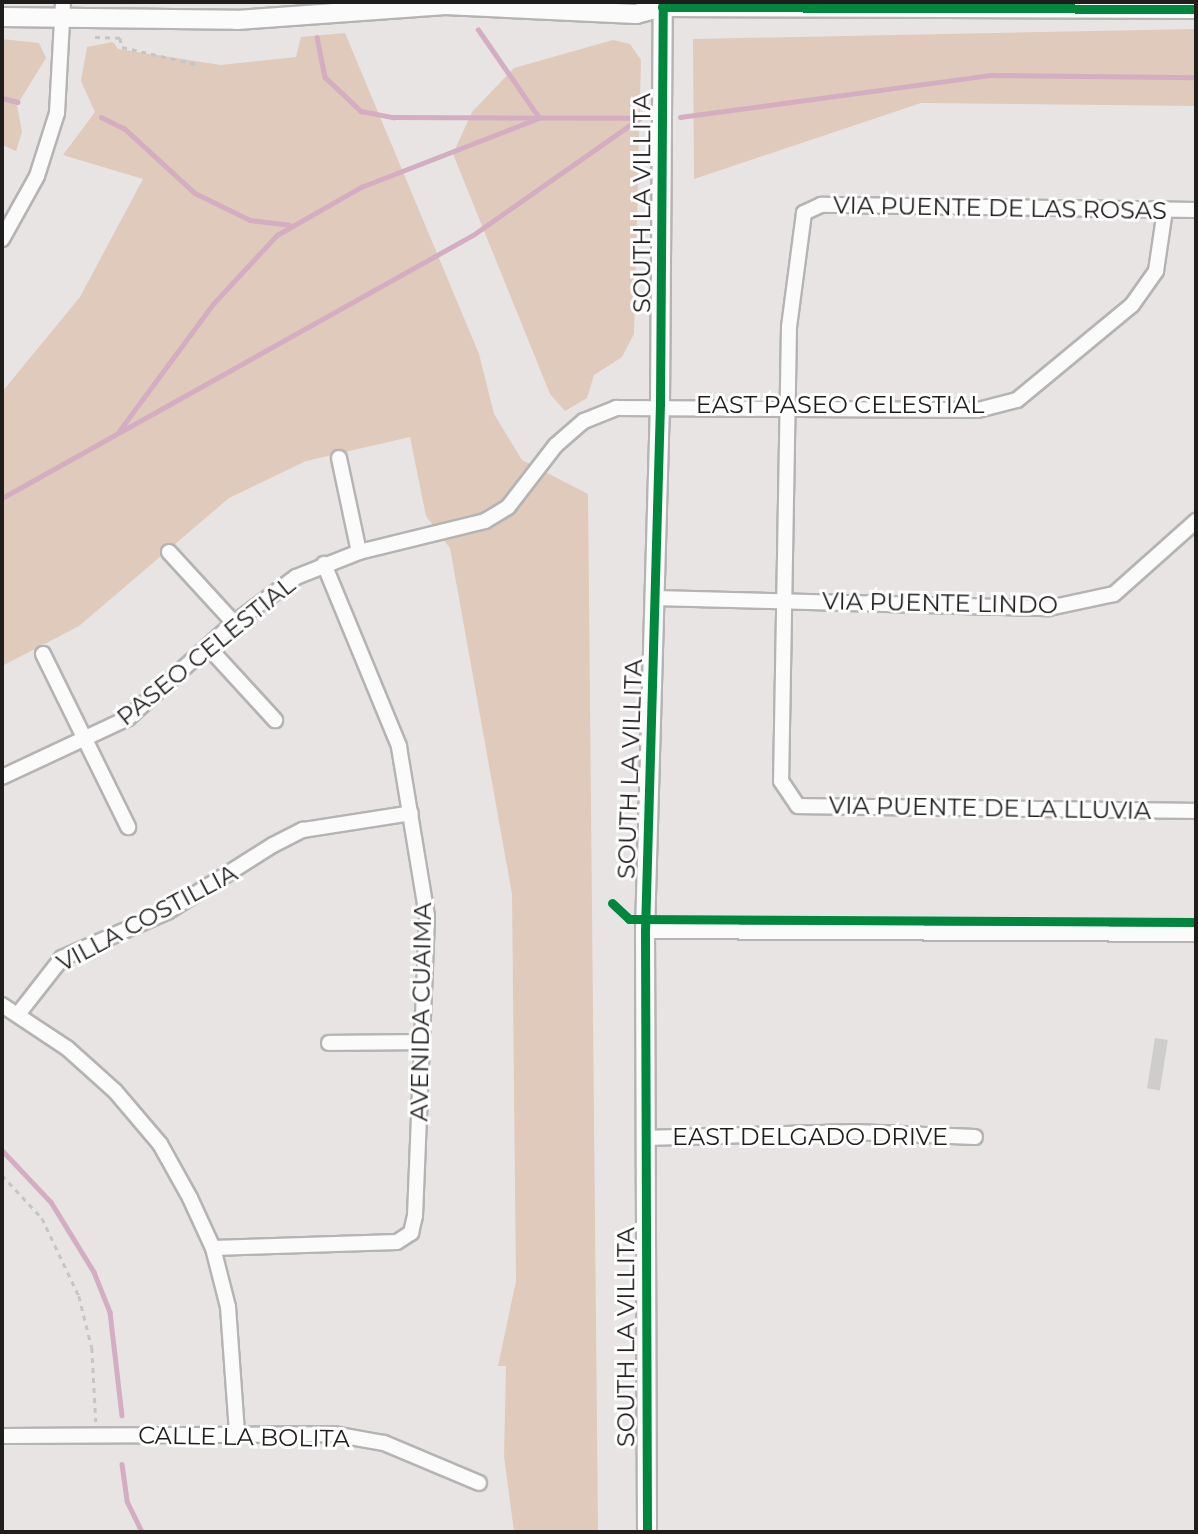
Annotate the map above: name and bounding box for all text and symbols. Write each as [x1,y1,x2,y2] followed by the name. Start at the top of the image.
[628,93,656,313] street label: SOUTH LA VILLITA
[833,191,1167,225] street label: VIA PUENTE DE LAS ROSAS
[696,391,984,419] street label: EAST PASEO CELESTIAL
[111,570,301,732] street label: PASEO CELESTIAL
[822,587,1058,619] street label: VIA PUENTE LINDO
[612,659,648,879] street label: SOUTH LA VILLITA
[828,791,1152,825] street label: VIA PUENTE DE LA LLUVIA
[52,858,242,978] street label: VILLA COSTILLIA
[405,902,437,1122] street label: AVENIDA CUAIMA
[672,1123,948,1151] street label: EAST DELGADO DRIVE
[612,1227,640,1447] street label: SOUTH LA VILLITA
[138,1421,350,1453] street label: CALLE LA BOLITA

